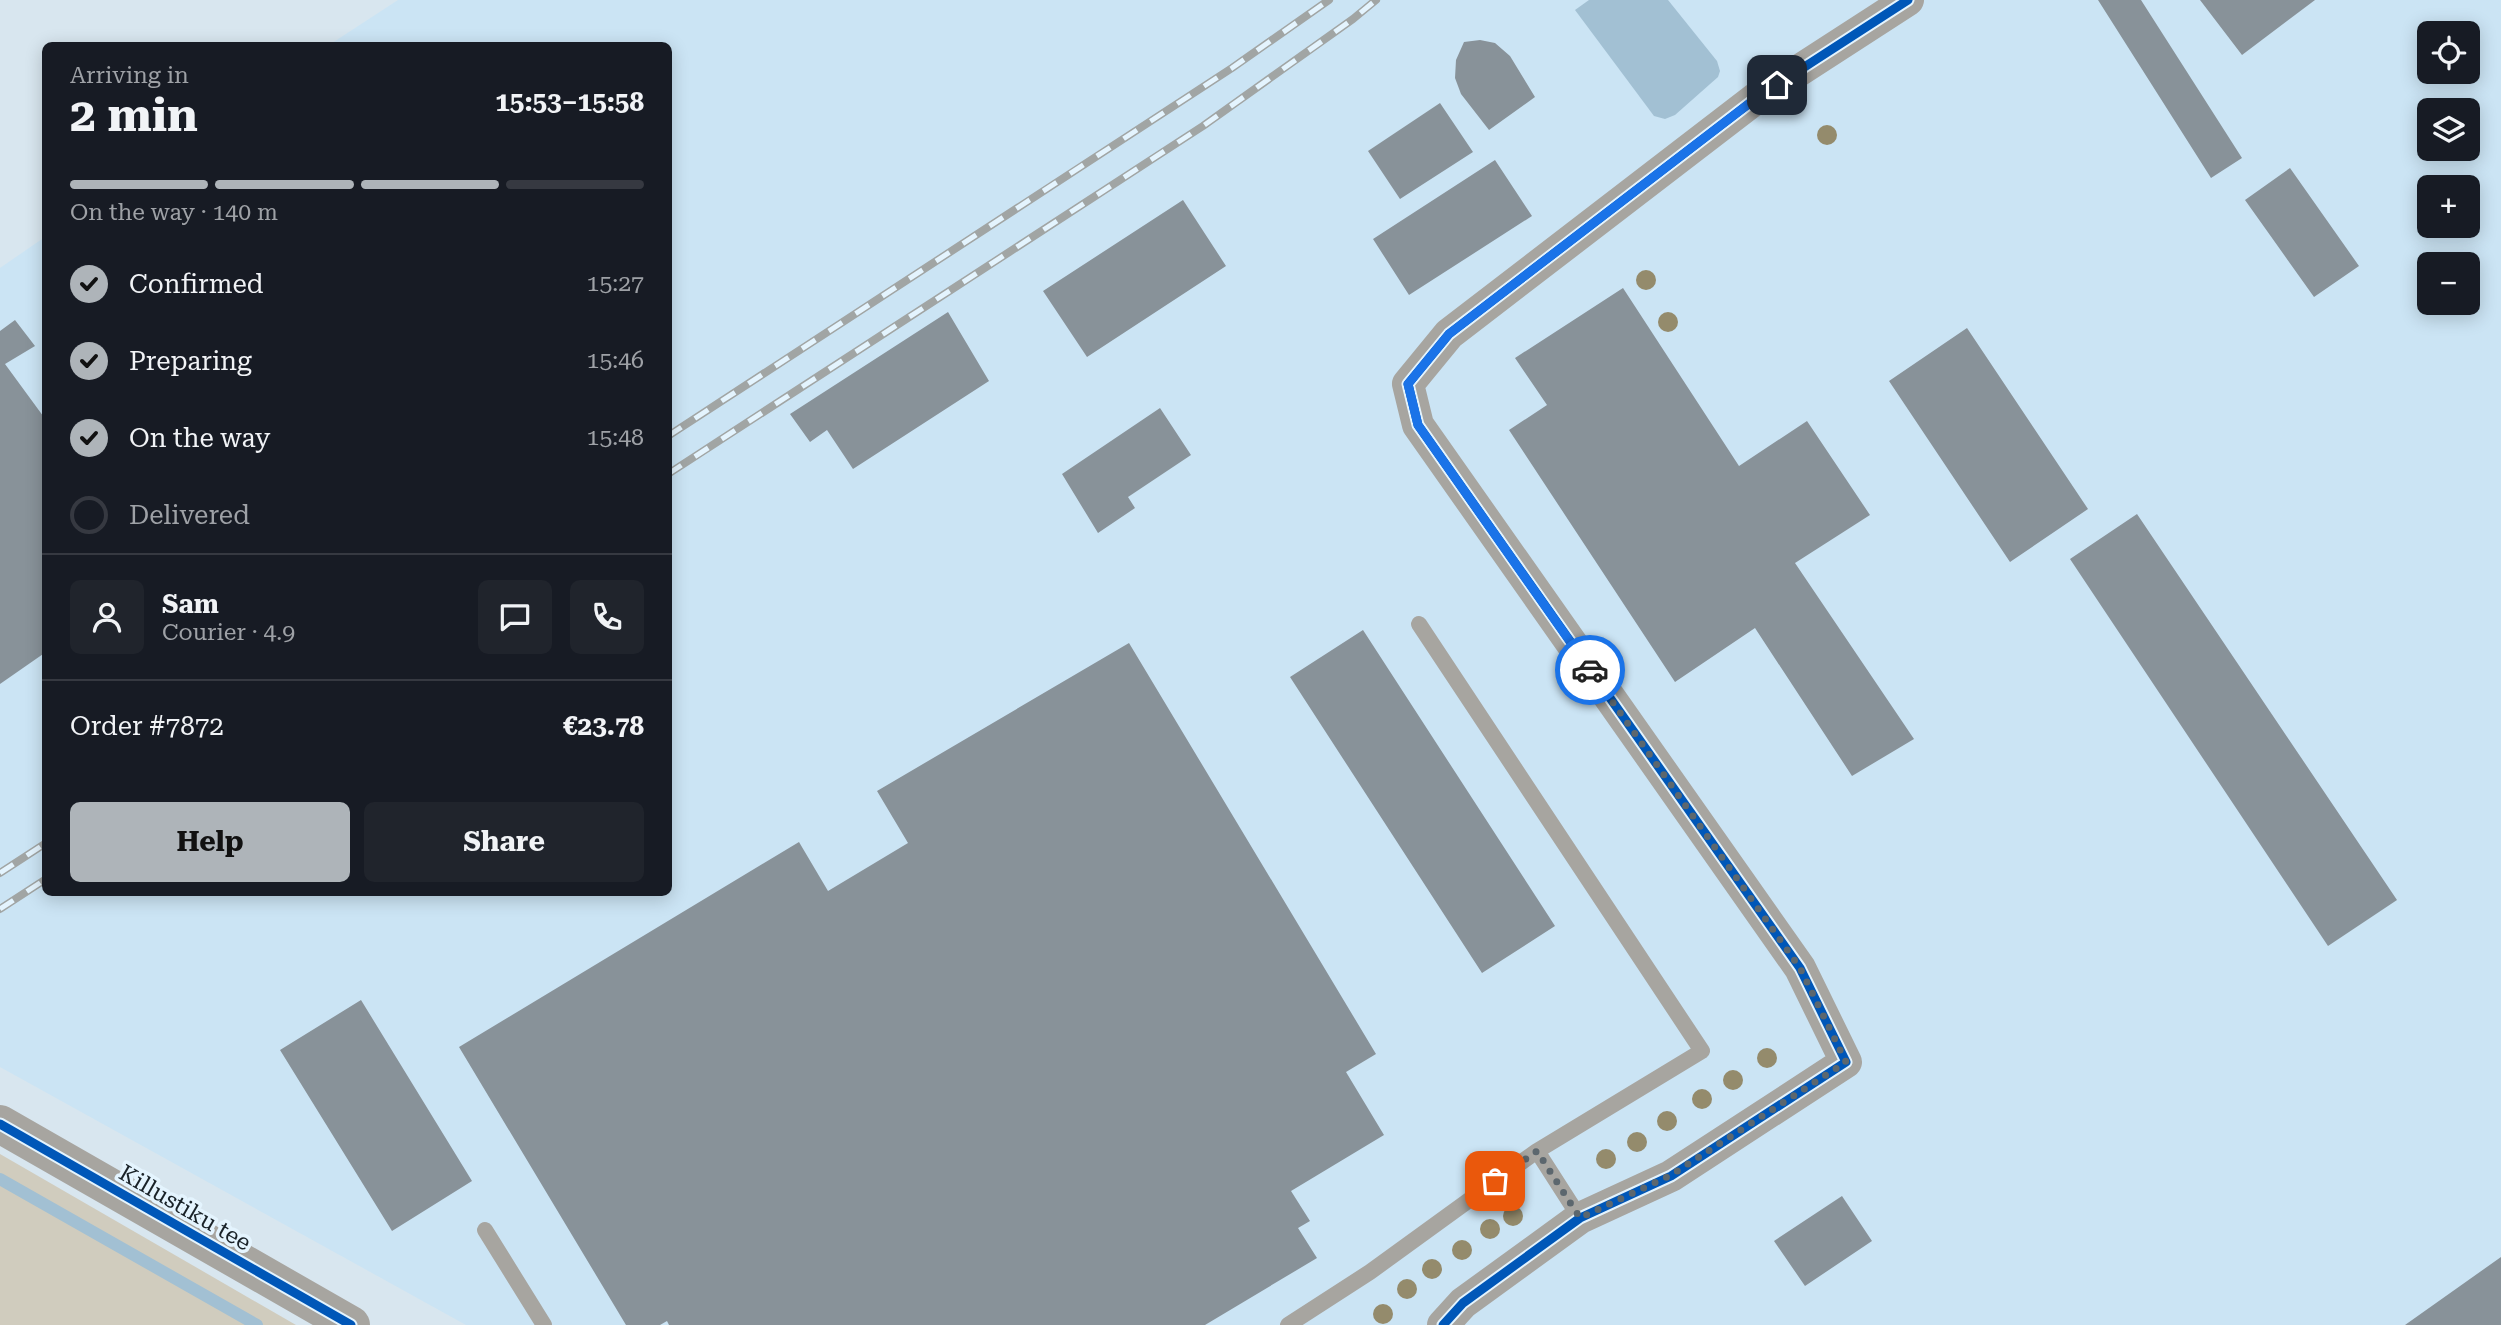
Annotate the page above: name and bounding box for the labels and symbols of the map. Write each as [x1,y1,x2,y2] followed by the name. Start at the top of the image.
[1747,55,1807,115] pin
[1555,635,1625,705] courier
[1465,1151,1525,1211] pin
[114,1159,256,1257] street label: Killustiku tee

